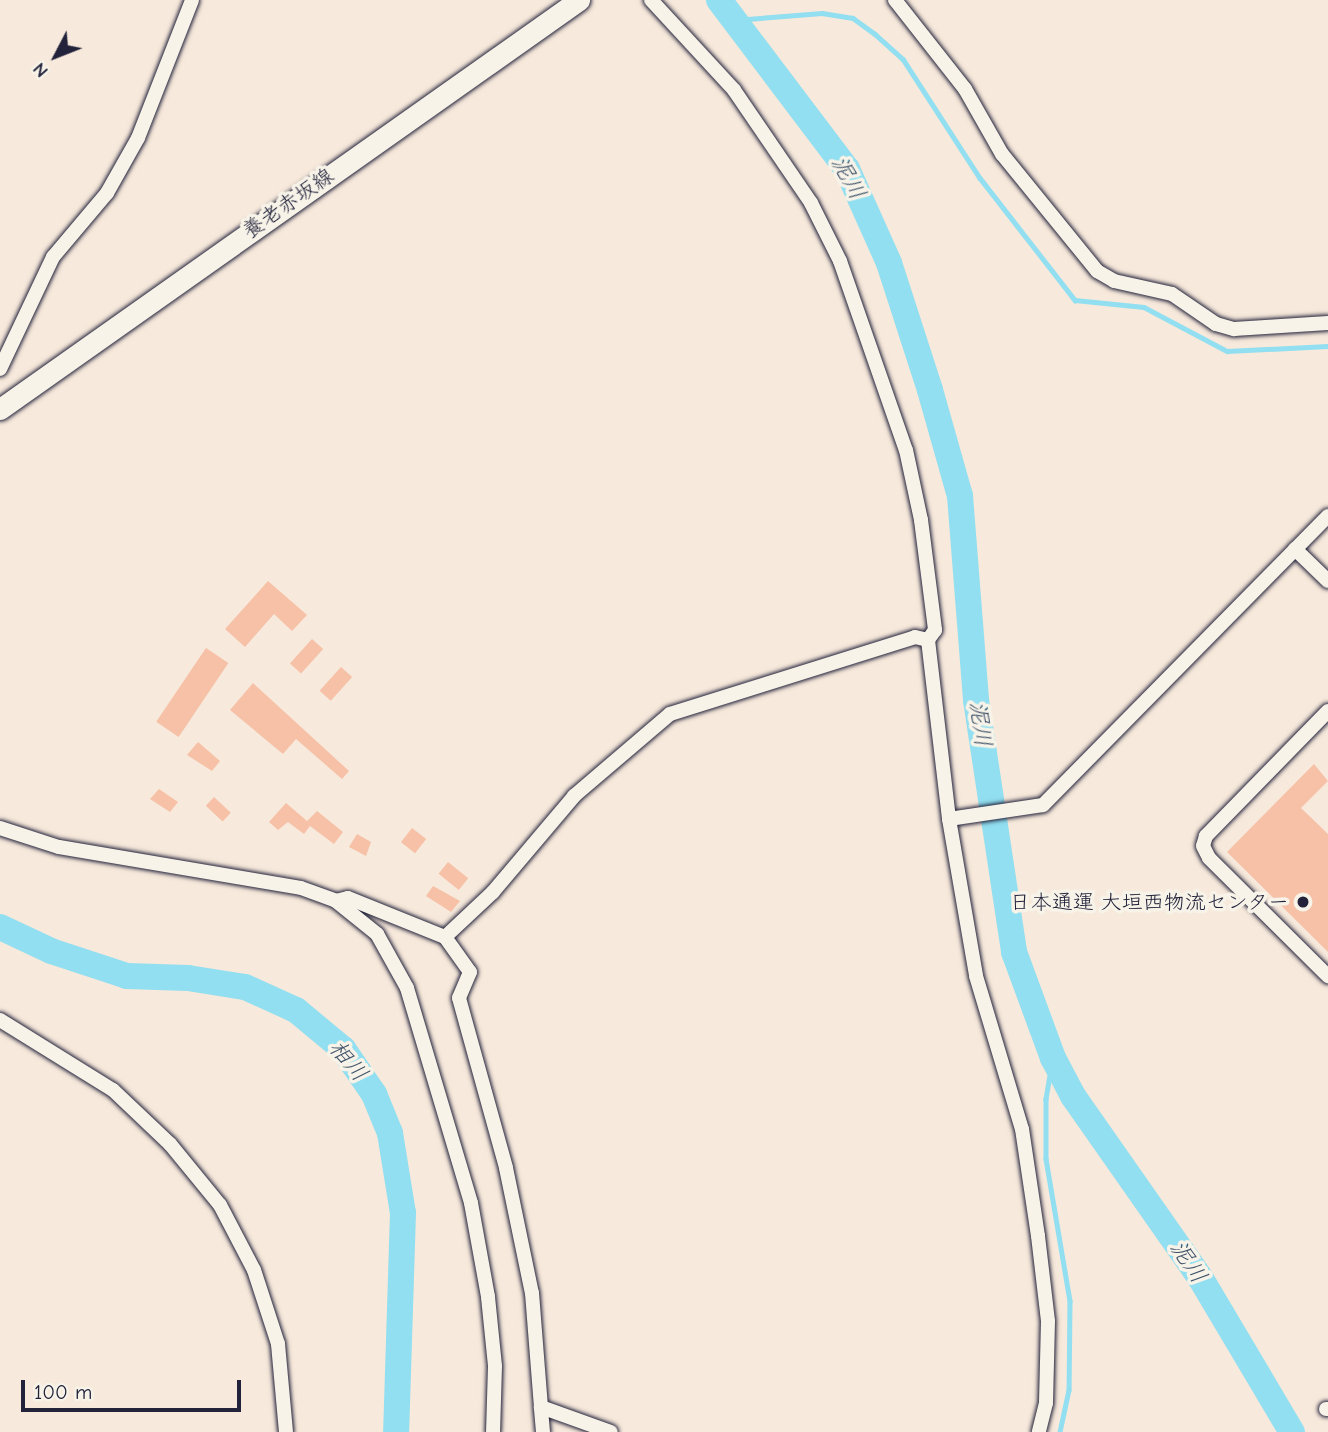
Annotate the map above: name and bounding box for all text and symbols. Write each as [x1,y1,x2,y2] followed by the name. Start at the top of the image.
[21,21,91,91] north arrow
[28,58,53,82] text: N
[825,151,871,205] water label: 泥川
[238,163,338,243] street label: 養老赤坂線
[963,699,997,749] water label: 泥川
[1009,889,1289,915] place label: 日本通運 大垣西物流センター
[1295,894,1311,910] marker: 日本通運 大垣西物流センター
[323,1035,373,1087] water label: 相川
[1164,1235,1212,1289] water label: 泥川
[24,1366,245,1410] scale bar
[34,1380,92,1404] text: 100 m

